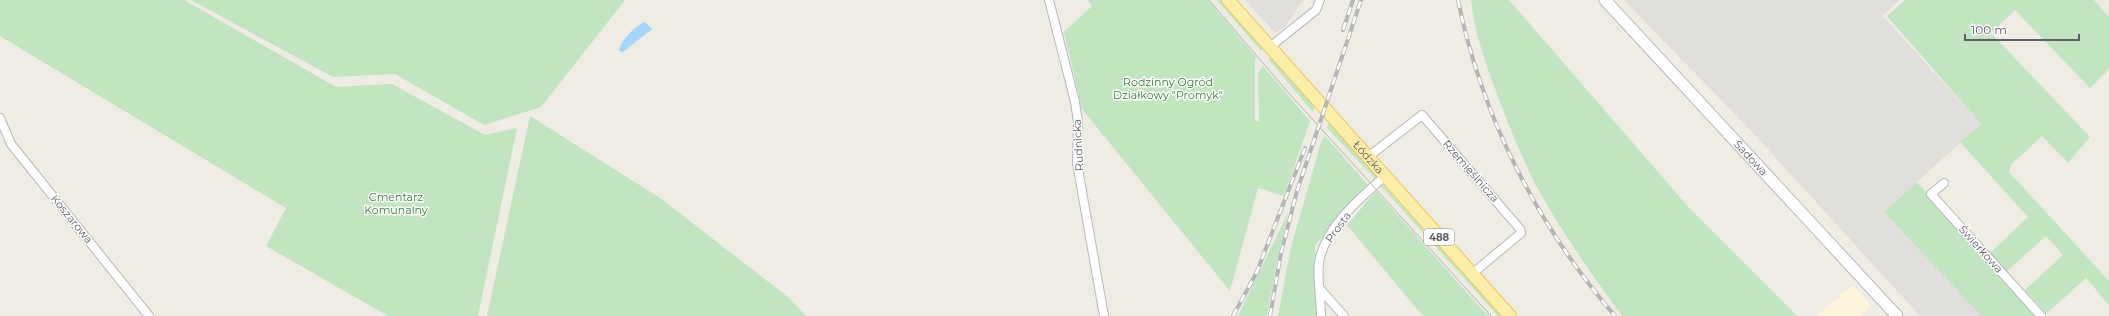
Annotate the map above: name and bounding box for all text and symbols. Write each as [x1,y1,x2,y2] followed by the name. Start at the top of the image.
[1965,16,2079,42] scale bar
[1971,22,2007,37] text: 100 m
[1113,75,1223,102] park label: Rodzinny Ogród Działkowy "Promyk"
[1070,119,1086,171] street label: Rudnicka
[1440,137,1502,205] street label: Rzemieślnicza
[1731,137,1771,179] street label: Sadowa
[1350,138,1387,177] street label: Łódzka
[364,190,428,217] park label: Cmentarz Komunalny
[48,192,96,246] street label: Koszarowa
[1322,209,1354,245] street label: Prosta
[1956,222,2006,276] street label: Świerkowa
[1424,229,1454,245] road number: 488

